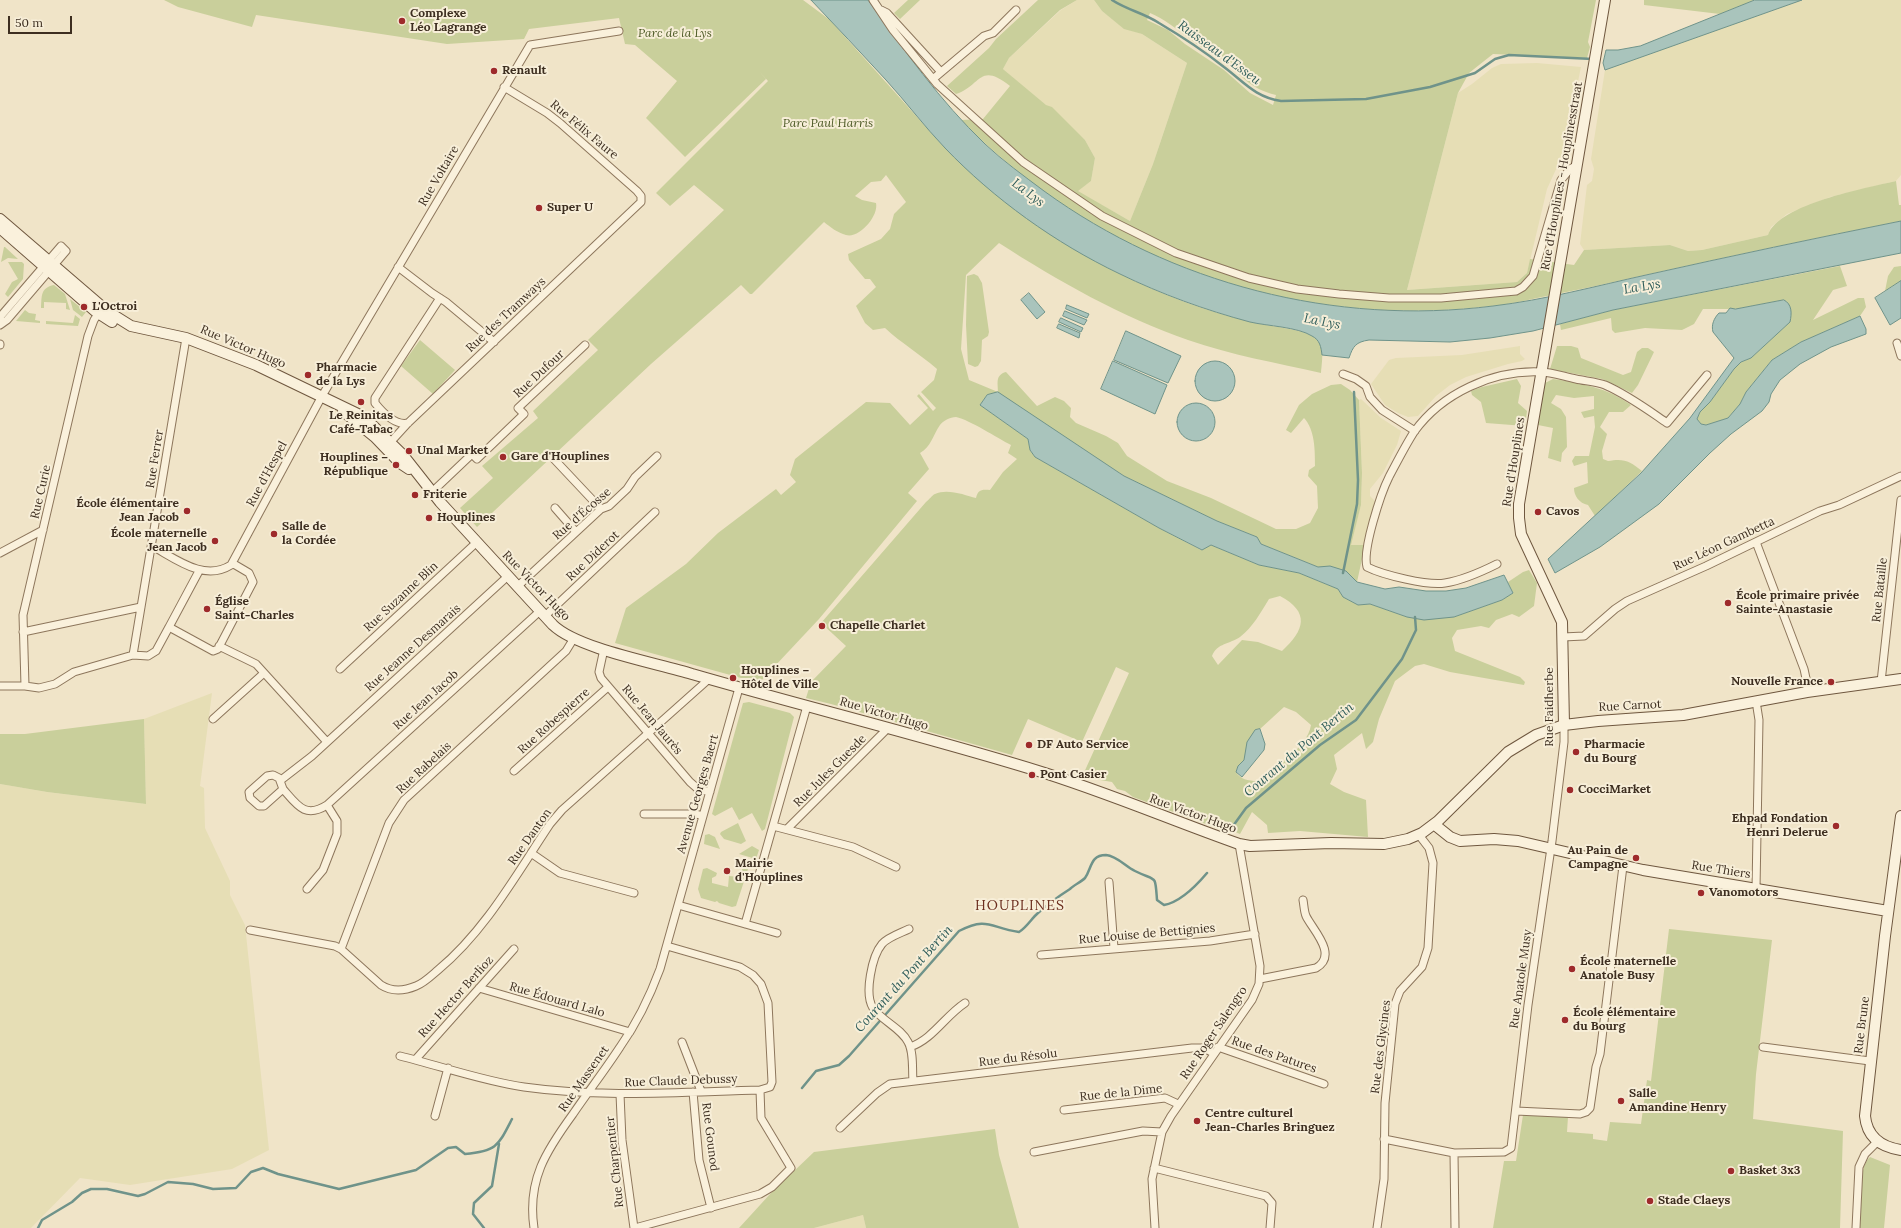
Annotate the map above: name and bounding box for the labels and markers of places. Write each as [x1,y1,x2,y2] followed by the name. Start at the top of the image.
[410,7,487,35] place label: Complexe Léo Lagrange
[397,16,407,26] marker: Complexe Léo Lagrange
[502,64,547,78] place label: Renault
[489,66,499,76] marker: Renault
[547,201,593,215] place label: Super U
[534,203,544,213] marker: Super U
[92,300,137,314] place label: L'Octroi
[79,302,89,312] marker: L'Octroi
[316,361,377,389] place label: Pharmacie de la Lys
[303,370,313,380] marker: Pharmacie de la Lys
[356,397,366,407] marker: Le Reinitas Café-Tabac
[329,409,393,437] place label: Le Reinitas Café-Tabac
[417,444,488,458] place label: Unal Market
[404,446,414,456] marker: Unal Market
[511,450,609,464] place label: Gare d'Houplines
[320,451,388,479] place label: Houplines – République
[498,452,508,462] marker: Gare d'Houplines
[391,460,401,470] marker: Houplines – République
[423,488,467,502] place label: Friterie
[410,490,420,500] marker: Friterie
[76,497,179,525] place label: École élémentaire Jean Jacob
[1546,505,1579,519] place label: Cavos
[182,506,192,516] marker: École élémentaire Jean Jacob
[1533,507,1543,517] marker: Cavos
[437,511,495,525] place label: Houplines
[424,513,434,523] marker: Houplines
[282,520,336,548] place label: Salle de la Cordée
[111,527,207,555] place label: École maternelle Jean Jacob
[269,529,279,539] marker: Salle de la Cordée
[210,536,220,546] marker: École maternelle Jean Jacob
[1736,589,1859,617] place label: École primaire privée Sainte-Anastasie
[215,595,294,623] place label: Église Saint-Charles
[1723,598,1733,608] marker: École primaire privée Sainte-Anastasie
[202,604,212,614] marker: Église Saint-Charles
[830,619,926,633] place label: Chapelle Charlet
[817,621,827,631] marker: Chapelle Charlet
[741,664,818,692] place label: Houplines – Hôtel de Ville
[728,673,738,683] marker: Houplines – Hôtel de Ville
[1731,675,1823,689] place label: Nouvelle France
[1826,677,1836,687] marker: Nouvelle France
[1037,738,1129,752] place label: DF Auto Service
[1584,738,1645,766] place label: Pharmacie du Bourg
[1024,740,1034,750] marker: DF Auto Service
[1571,747,1581,757] marker: Pharmacie du Bourg
[1040,768,1106,782] place label: Pont Casier
[1027,770,1037,780] marker: Pont Casier
[1578,783,1651,797] place label: CocciMarket
[1565,785,1575,795] marker: CocciMarket
[1732,812,1828,840] place label: Ehpad Fondation Henri Delerue
[1831,821,1841,831] marker: Ehpad Fondation Henri Delerue
[1567,844,1628,872] place label: Au Pain de Campagne
[1631,853,1641,863] marker: Au Pain de Campagne
[735,857,803,885] place label: Mairie d'Houplines
[722,866,732,876] marker: Mairie d'Houplines
[1709,886,1778,900] place label: Vanomotors
[1696,888,1706,898] marker: Vanomotors
[1580,955,1676,983] place label: École maternelle Anatole Busy
[1567,964,1577,974] marker: École maternelle Anatole Busy
[1573,1006,1676,1034] place label: École élémentaire du Bourg
[1560,1015,1570,1025] marker: École élémentaire du Bourg
[1629,1087,1726,1115] place label: Salle Amandine Henry
[1616,1096,1626,1106] marker: Salle Amandine Henry
[1205,1107,1335,1135] place label: Centre culturel Jean-Charles Bringuez
[1192,1116,1202,1126] marker: Centre culturel Jean-Charles Bringuez
[1739,1164,1800,1178] place label: Basket 3x3
[1726,1166,1736,1176] marker: Basket 3x3
[1658,1194,1730,1208] place label: Stade Claeys
[1645,1196,1655,1206] marker: Stade Claeys

